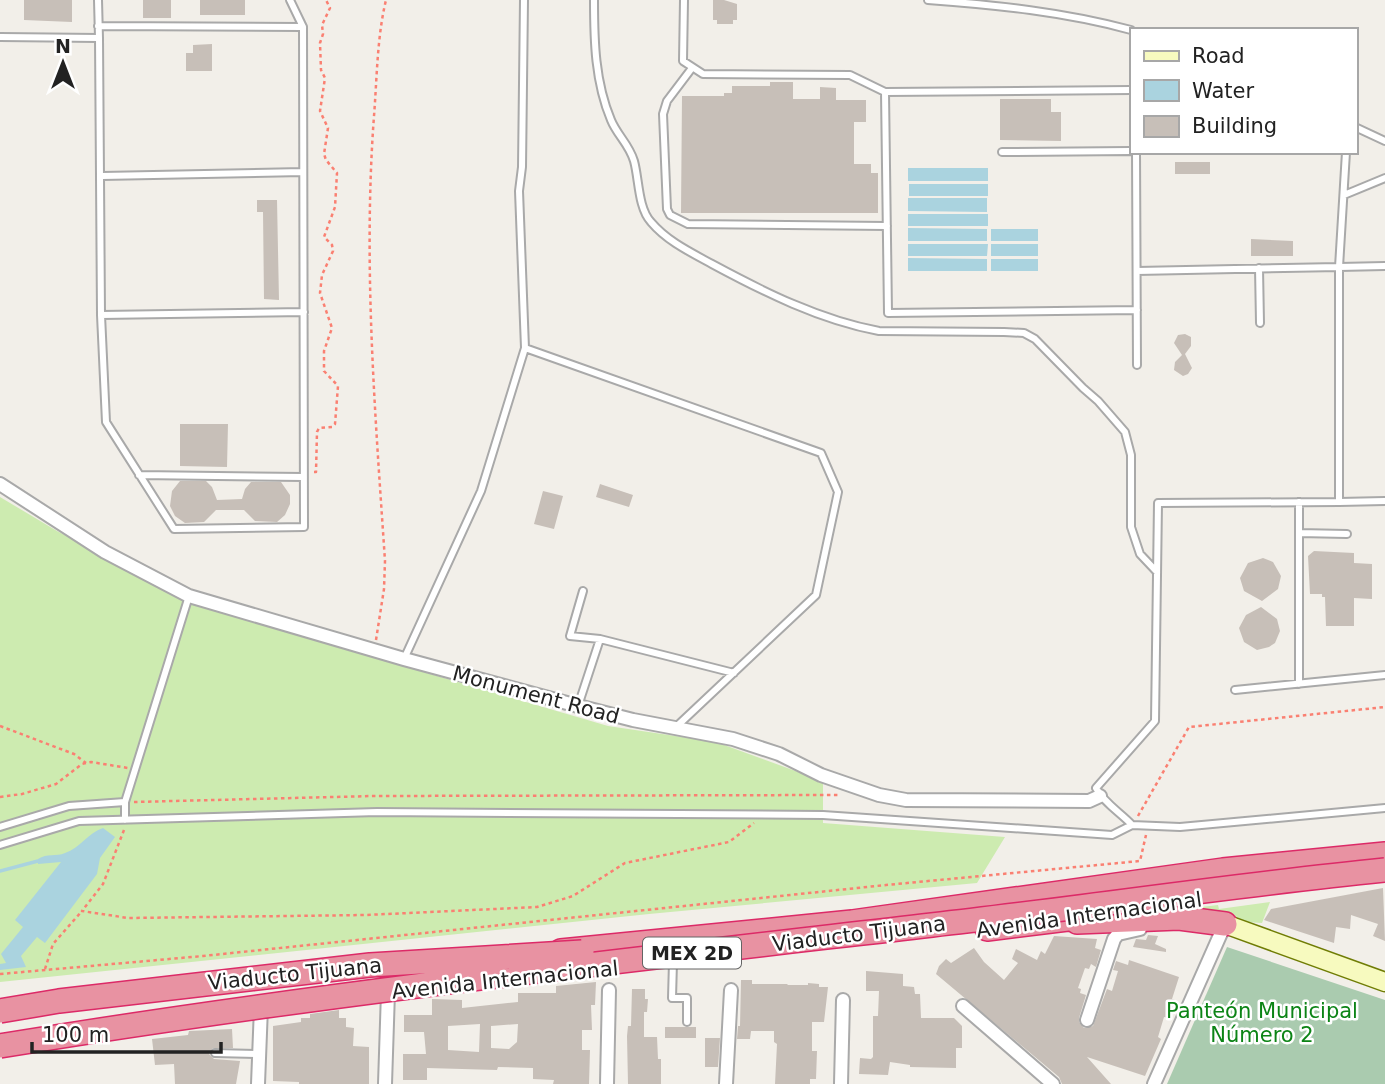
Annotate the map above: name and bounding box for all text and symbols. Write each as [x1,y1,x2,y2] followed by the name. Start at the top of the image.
[28,28,98,98] north arrow
[1130,28,1357,154] legend
[55,35,71,57] text: N
[1192,44,1245,68] text: Road
[1192,79,1254,103] text: Water
[1192,114,1277,138] text: Building
[450,661,622,729] street label: Monument Road
[975,887,1203,943] street label: Avenida Internacional
[771,911,947,957] street label: Viaducto Tijuana
[643,937,741,968] road number: MEX 2D
[207,953,383,995] street label: Viaducto Tijuana
[390,956,620,1004] street label: Avenida Internacional
[1166,999,1358,1047] park label: Panteón Municipal Número 2
[32,1010,220,1054] scale bar
[42,1023,109,1047] text: 100 m

